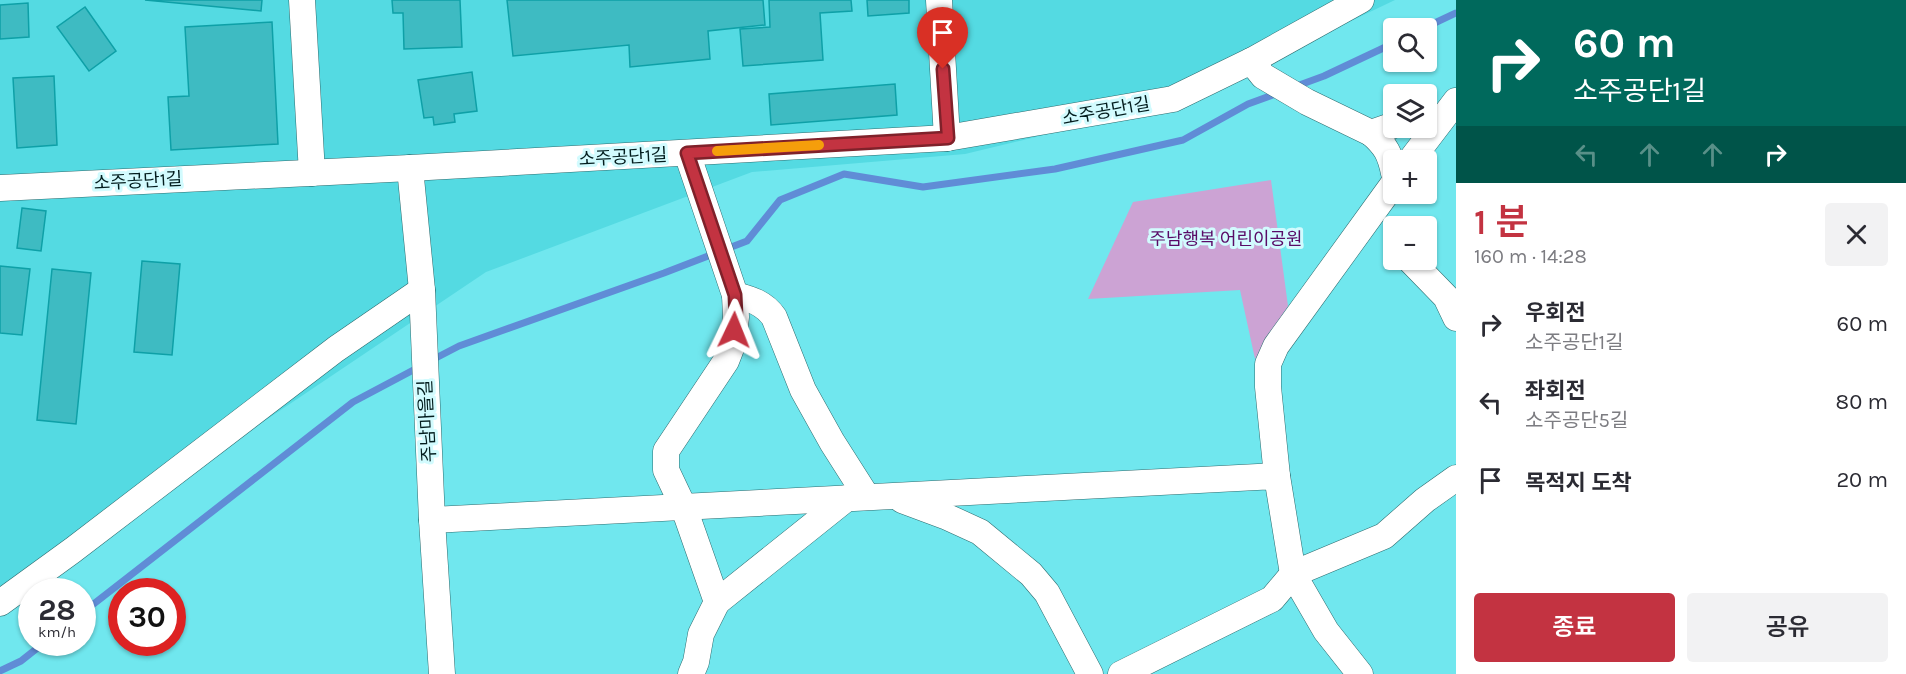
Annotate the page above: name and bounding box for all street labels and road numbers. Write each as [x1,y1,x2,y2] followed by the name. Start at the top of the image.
[1060,92,1152,130] street label: 소주공단1길
[578,144,668,170] street label: 소주공단1길
[93,168,183,194] street label: 소주공단1길
[414,379,440,463] street label: 주남마을길

